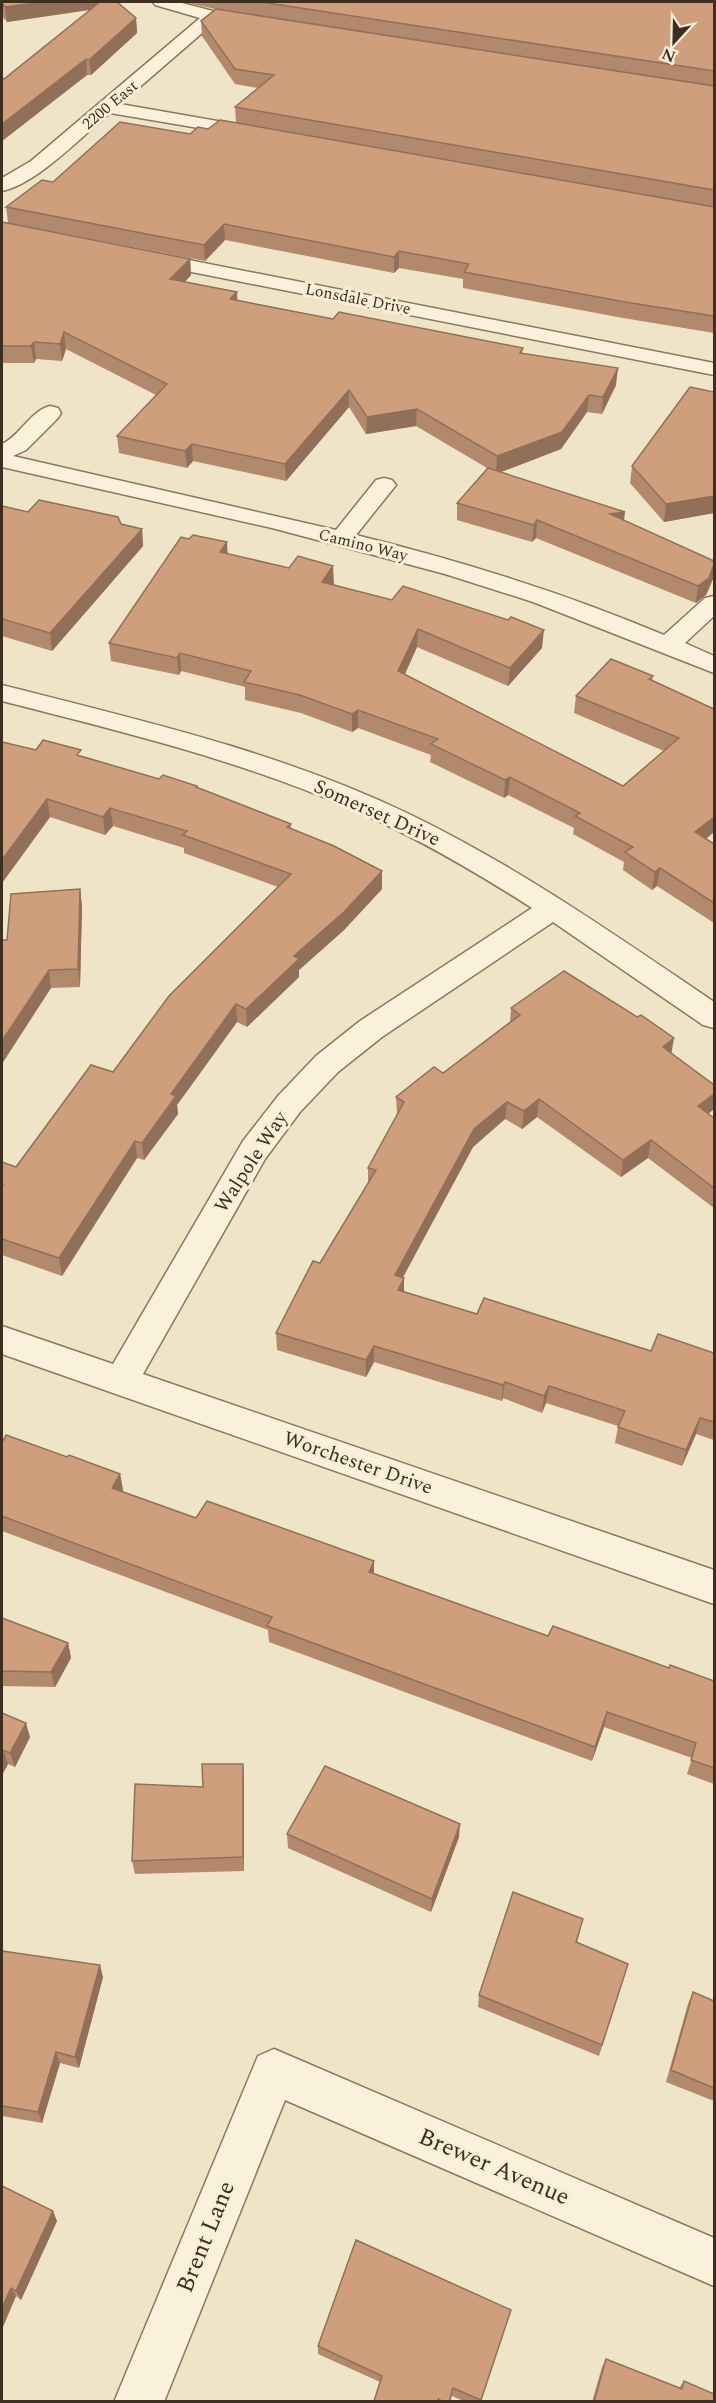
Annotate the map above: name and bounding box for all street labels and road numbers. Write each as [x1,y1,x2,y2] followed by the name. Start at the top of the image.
[77,74,144,136] street label: 2200 East
[303,277,413,321] street label: Lonsdale Drive
[316,522,411,568] street label: Camino Way
[309,772,445,854] street label: Somerset Drive
[207,1104,296,1219] street label: Walpole Way
[279,1423,437,1503] street label: Worchester Drive
[413,2119,575,2215] street label: Brewer Avenue
[167,2176,245,2298] street label: Brent Lane

